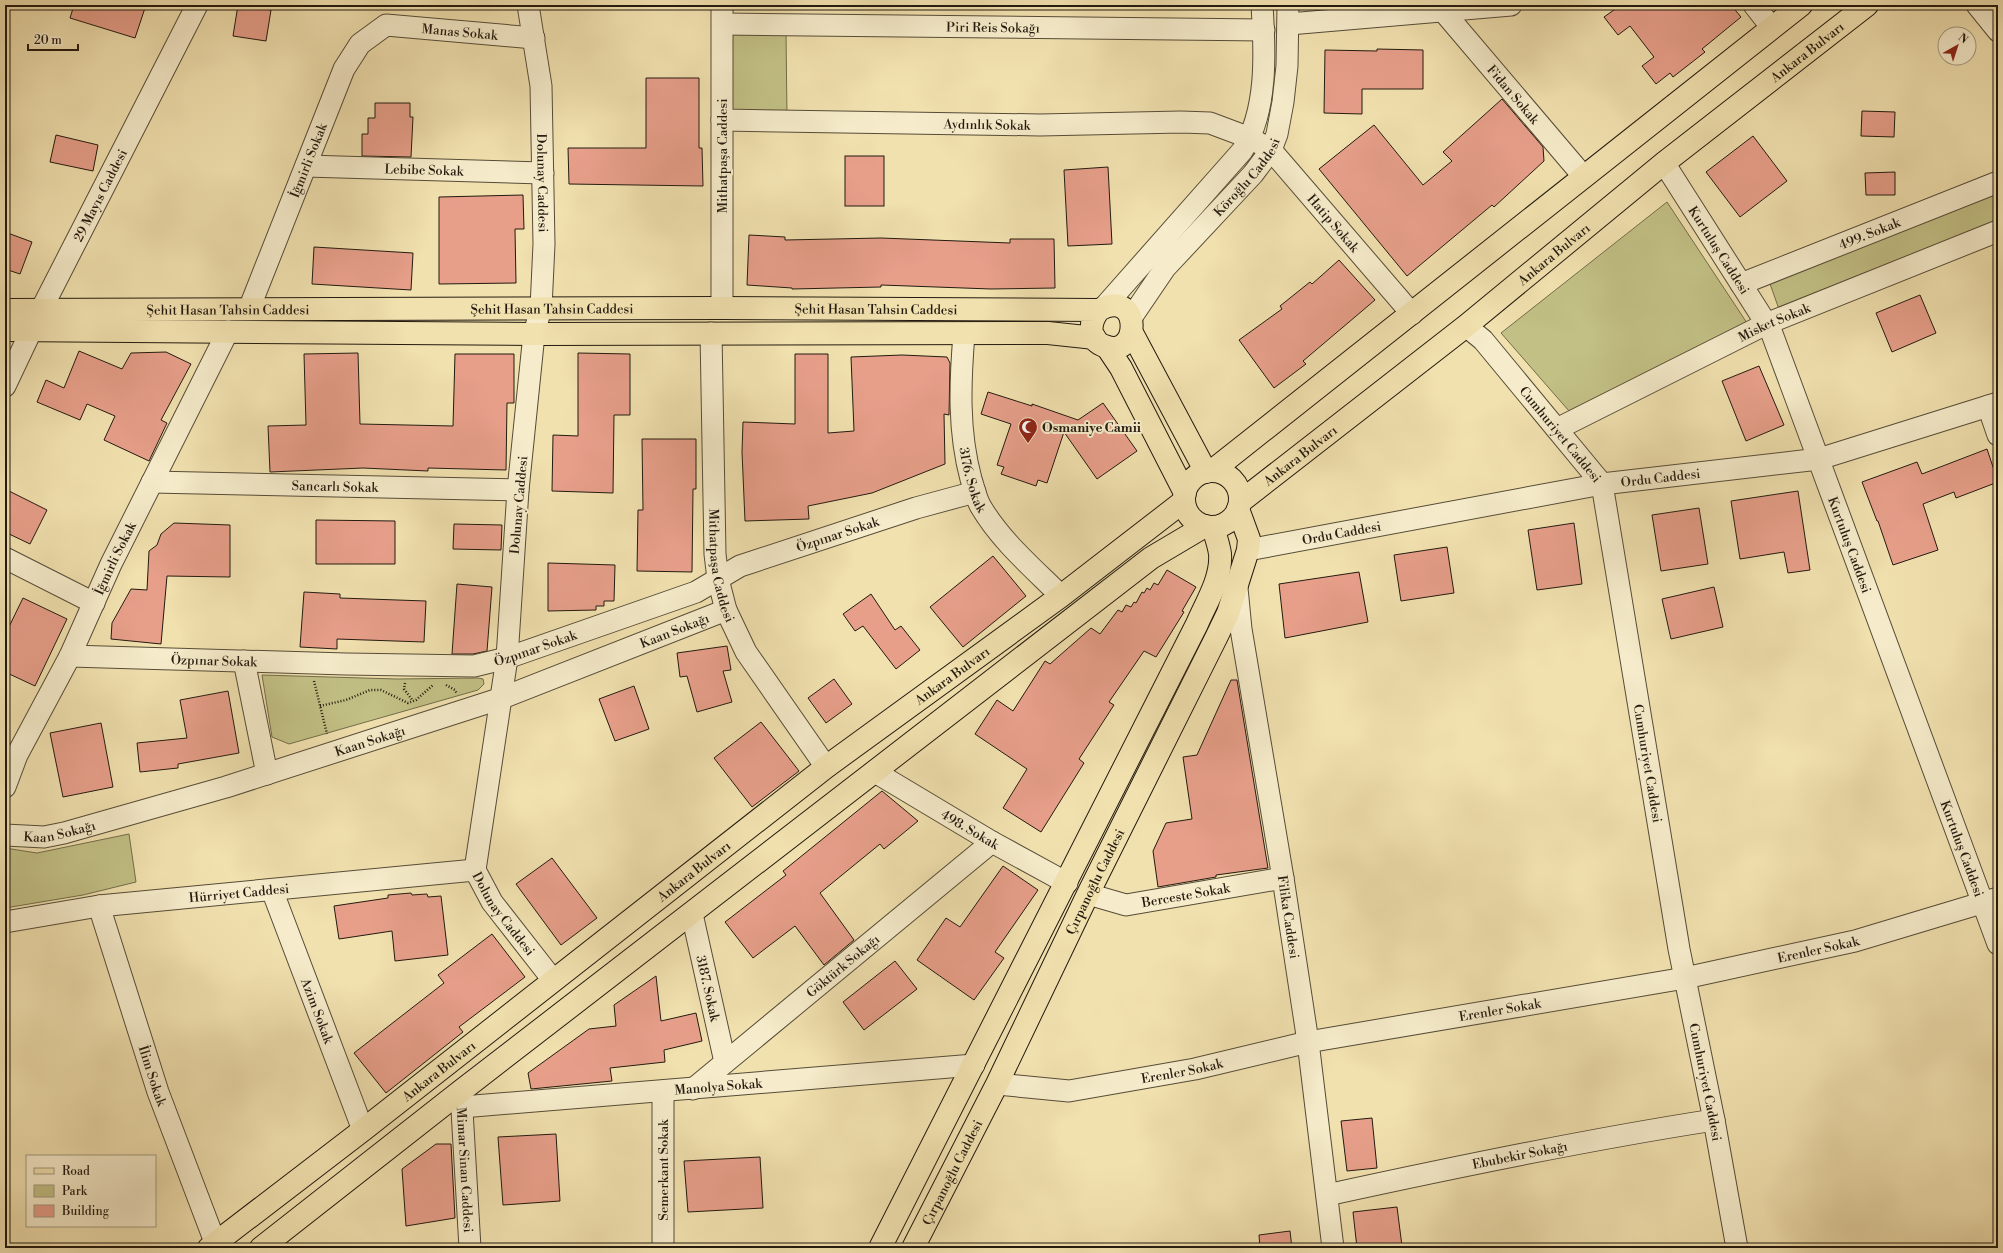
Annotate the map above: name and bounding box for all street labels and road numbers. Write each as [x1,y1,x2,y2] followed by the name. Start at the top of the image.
[946,19,1040,37] street label: Piri Reis Sokağı
[1767,19,1847,87] street label: Ankara Bulvarı
[421,21,499,44] street label: Manas Sokak
[1483,62,1543,128] street label: Fidan Sokak
[715,98,731,214] street label: Mithatpaşa Caddesi
[942,116,1032,134] street label: Aydınlık Sokak
[286,120,331,200] street label: İğmirli Sokak
[533,133,551,233] street label: Dolunay Caddesi
[1210,136,1284,220] street label: Köroğlu Caddesi
[70,147,131,245] street label: 29 Mayıs Caddesi
[384,161,465,180] street label: Lebibe Sokak
[1303,191,1363,257] street label: Hatip Sokak
[1684,203,1753,298] street label: Kurtuluş Caddesi
[1837,214,1904,253] street label: 499. Sokak
[1514,220,1594,290] street label: Ankara Bulvarı
[1736,300,1814,346] street label: Misket Sokak
[470,301,634,318] street label: Şehit Hasan Tahsin Caddesi
[794,301,958,318] street label: Şehit Hasan Tahsin Caddesi
[146,302,310,319] street label: Şehit Hasan Tahsin Caddesi
[1516,383,1604,486] street label: Cumhuriyet Caddesi
[1260,423,1341,490] street label: Ankara Bulvarı
[956,446,990,517] street label: 3176. Sokak
[507,455,531,555] street label: Dolunay Caddesi
[1620,466,1701,491] street label: Ordu Caddesi
[291,478,380,496] street label: Sancarlı Sokak
[1824,495,1874,595] street label: Kurtuluş Caddesi
[705,508,738,625] street label: Mithatpaşa Caddesi
[794,513,882,556] street label: Özpınar Sokak
[90,518,140,598] street label: İğmirli Sokak
[1301,518,1382,549] street label: Ordu Caddesi
[638,610,712,652] street label: Kaan Sokağı
[492,627,580,670] street label: Özpınar Sokak
[911,644,993,709] street label: Ankara Bulvarı
[171,651,258,670] street label: Özpınar Sokak
[1630,703,1665,824] street label: Cumhuriyet Caddesi
[333,723,407,760] street label: Kaan Sokağı
[1937,798,1987,899] street label: Kurtuluş Caddesi
[938,806,1003,854] street label: 498. Sokak
[23,817,97,846] street label: Kaan Sokağı
[1063,826,1128,937] street label: Çırpanoğlu Caddesi
[653,838,734,906] street label: Ankara Bulvarı
[468,869,538,959] street label: Dolunay Caddesi
[1274,874,1302,960] street label: Filika Caddesi
[1139,880,1232,911] street label: Berceste Sokak
[188,881,290,906] street label: Hürriyet Caddesi
[803,931,883,1001] street label: Göktürk Sokağı
[1776,933,1862,967] street label: Erenler Sokak
[692,954,723,1024] street label: 3187. Sokak
[297,975,337,1047] street label: Azim Sokak
[1458,995,1543,1025] street label: Erenler Sokak
[1685,1022,1725,1143] street label: Cumhuriyet Caddesi
[399,1038,479,1106] street label: Ankara Bulvarı
[135,1043,170,1110] street label: İlim Sokak
[1140,1055,1226,1087] street label: Erenler Sokak
[674,1075,764,1099] street label: Manolya Sokak
[453,1107,476,1233] street label: Mimar Sinan Caddesi
[656,1118,672,1221] street label: Semerkant Sokak
[919,1118,986,1228] street label: Çırpanoğlu Caddesi
[1471,1138,1569,1173] street label: Ebubekir Sokağı

